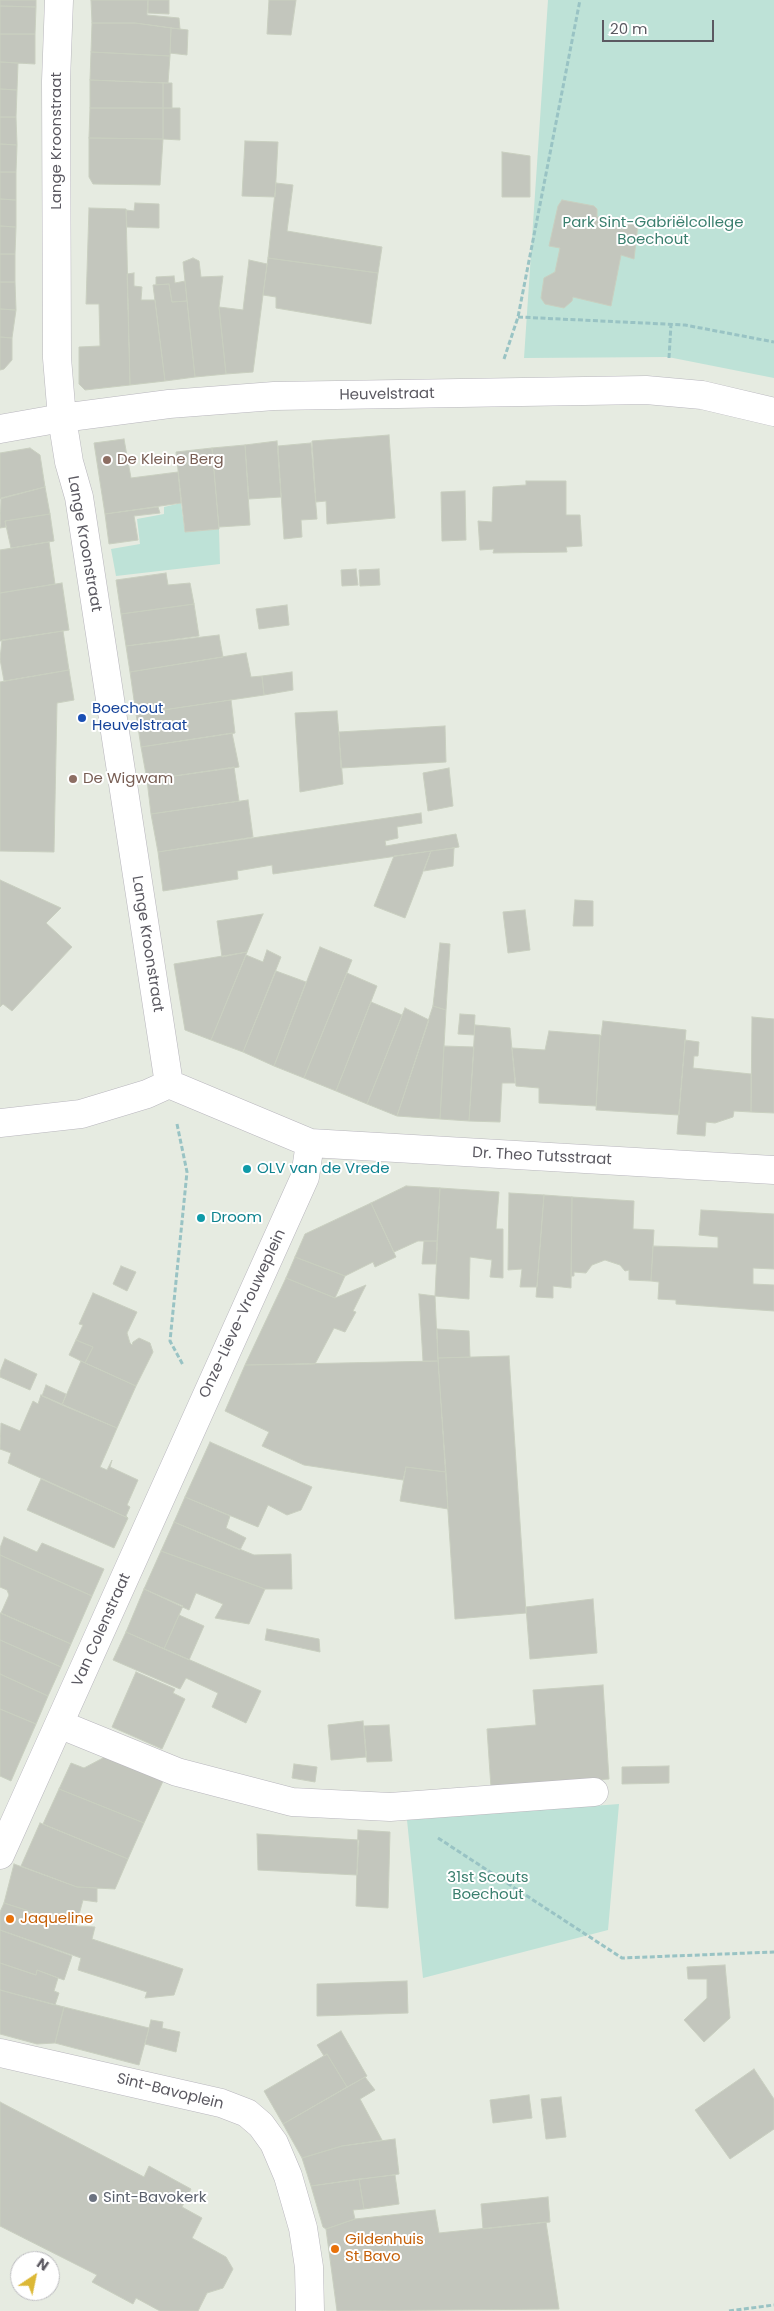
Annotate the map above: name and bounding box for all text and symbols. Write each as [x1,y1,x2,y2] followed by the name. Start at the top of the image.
[604,10,716,42] scale bar
[610,18,648,39] text: 20 m
[48,72,66,210] street label: Lange Kroonstraat
[562,214,744,249] park label: Park Sint-Gabriëlcollege Boechout
[339,385,435,405] street label: Heuvelstraat
[117,451,224,469] place label: De Kleine Berg
[101,454,113,466] marker: De Kleine Berg
[63,475,105,613] street label: Lange Kroonstraat
[92,700,187,735] place label: Boechout Heuvelstraat
[76,712,88,724] marker: Boechout Heuvelstraat
[83,770,173,788] place label: De Wigwam
[67,773,79,785] marker: De Wigwam
[127,875,167,1013] street label: Lange Kroonstraat
[472,1144,612,1170] street label: Dr. Theo Tutsstraat
[257,1160,389,1178] place label: OLV van de Vrede
[241,1163,253,1175] marker: OLV van de Vrede
[211,1209,262,1227] place label: Droom
[195,1212,207,1224] marker: Droom
[196,1227,290,1401] street label: Onze-Lieve-Vrouweplein
[69,1570,135,1690] street label: Van Colenstraat
[447,1869,529,1904] park label: 31st Scouts Boechout
[20,1910,93,1928] place label: Jaqueline
[4,1913,16,1925] marker: Jaqueline
[115,2070,225,2114] street label: Sint-Bavoplein
[103,2189,207,2207] place label: Sint-Bavokerk
[87,2192,99,2204] marker: Sint-Bavokerk
[345,2231,424,2266] place label: Gildenhuis St Bavo
[329,2243,341,2255] marker: Gildenhuis St Bavo
[10,2251,60,2301] north arrow
[33,2253,53,2276] text: N

